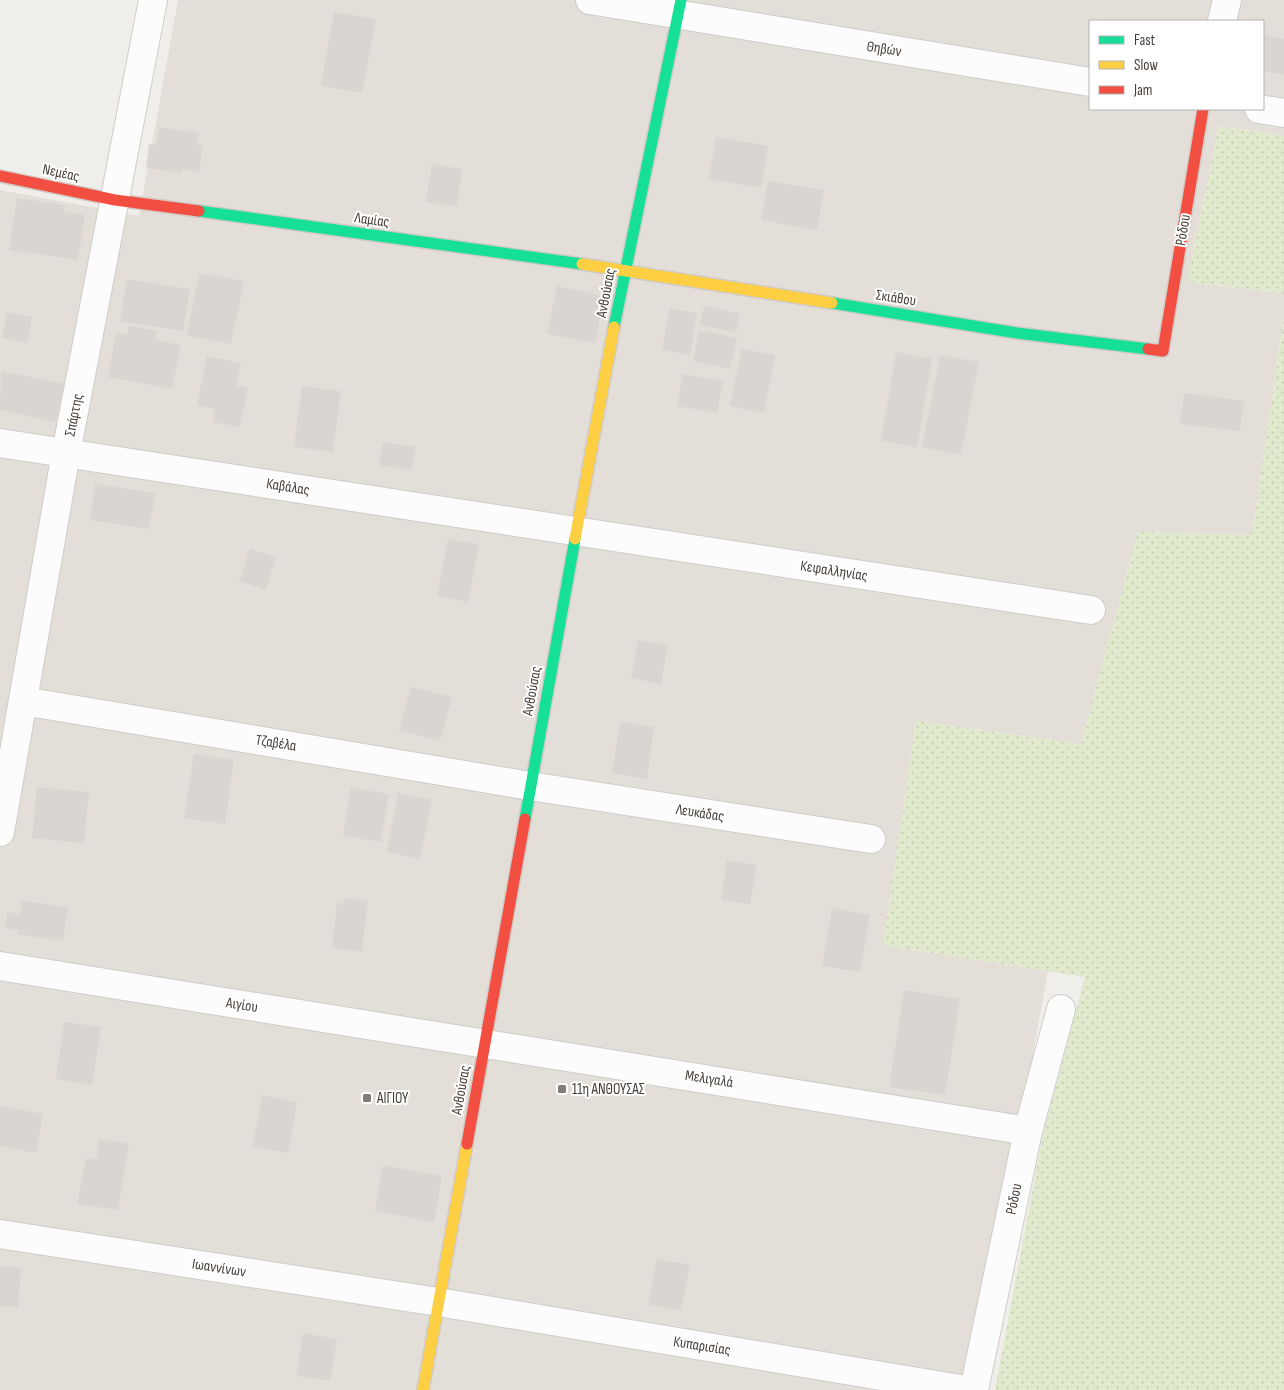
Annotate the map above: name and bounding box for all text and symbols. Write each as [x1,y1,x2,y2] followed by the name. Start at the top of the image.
[1089,20,1264,110] legend
[1134,31,1156,50] text: Fast
[865,37,903,61] street label: Θηβών
[1134,56,1158,75] text: Slow
[1133,81,1152,100] text: Jam
[41,160,81,186] street label: Νεμέας
[352,208,391,232] street label: Λαμίας
[1171,213,1195,247] street label: Ρόδου
[592,267,620,320] street label: Ανθούσας
[875,285,917,311] street label: Σκιάθου
[61,392,87,438] street label: Σπάρτης
[265,474,311,500] street label: Καβάλας
[799,556,869,586] street label: Κεφαλληνίας
[518,665,546,718] street label: Ανθούσας
[254,730,298,756] street label: Τζαβέλα
[674,800,725,826] street label: Λευκάδας
[224,993,259,1017] street label: Αιγίου
[447,1064,475,1117] street label: Ανθούσας
[684,1066,735,1092] street label: Μελιγαλά
[572,1080,645,1099] place label: 11η ΑΝΘΟΥΣΑΣ
[556,1083,568,1095] marker: 11η ΑΝΘΟΥΣΑΣ
[376,1089,409,1108] place label: ΑΙΓΙΟΥ
[361,1092,373,1104] marker: ΑΙΓΙΟΥ
[1001,1182,1027,1216] street label: Ρόδου
[191,1254,247,1282] street label: Ιωαννίνων
[672,1332,732,1360] street label: Κυπαρισίας

